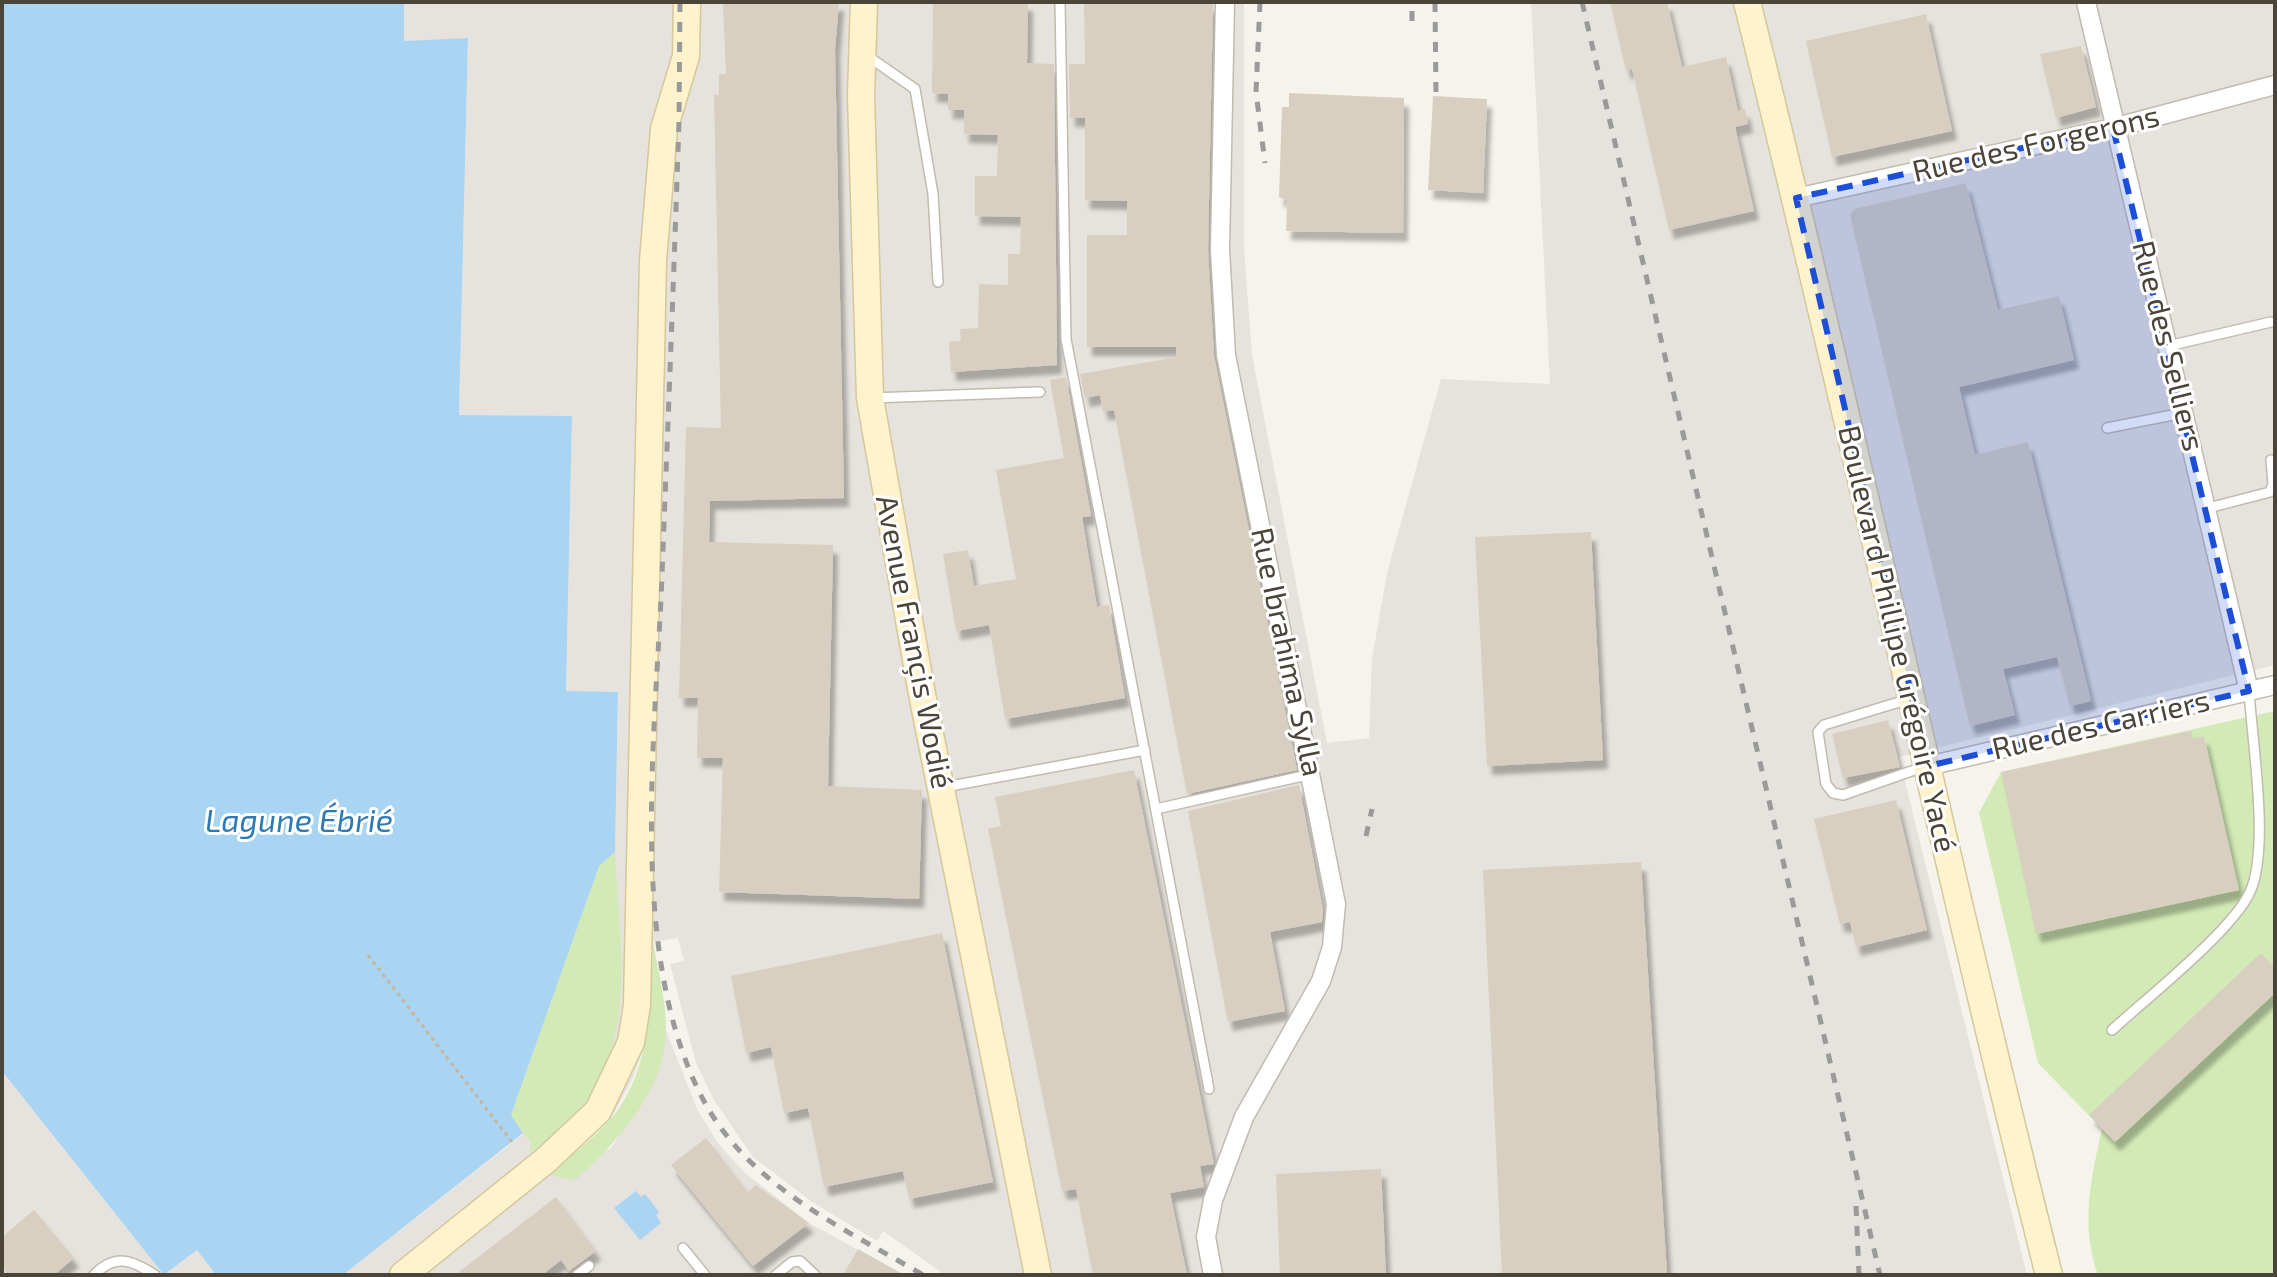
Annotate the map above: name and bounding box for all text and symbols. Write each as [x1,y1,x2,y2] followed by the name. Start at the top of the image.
[1909,96,2163,188] street label: Rue des Forgerons
[2126,237,2213,454] street label: Rue des Selliers
[1832,421,1966,856] street label: Boulevard Phillipe Grégoire Yacé
[869,492,962,792] street label: Avenue Françis Wodié
[1245,524,1333,779] street label: Rue Ibrahima Sylla
[1988,681,2213,766] street label: Rue des Carriers
[205,800,393,839] water label: Lagune Ébrié

